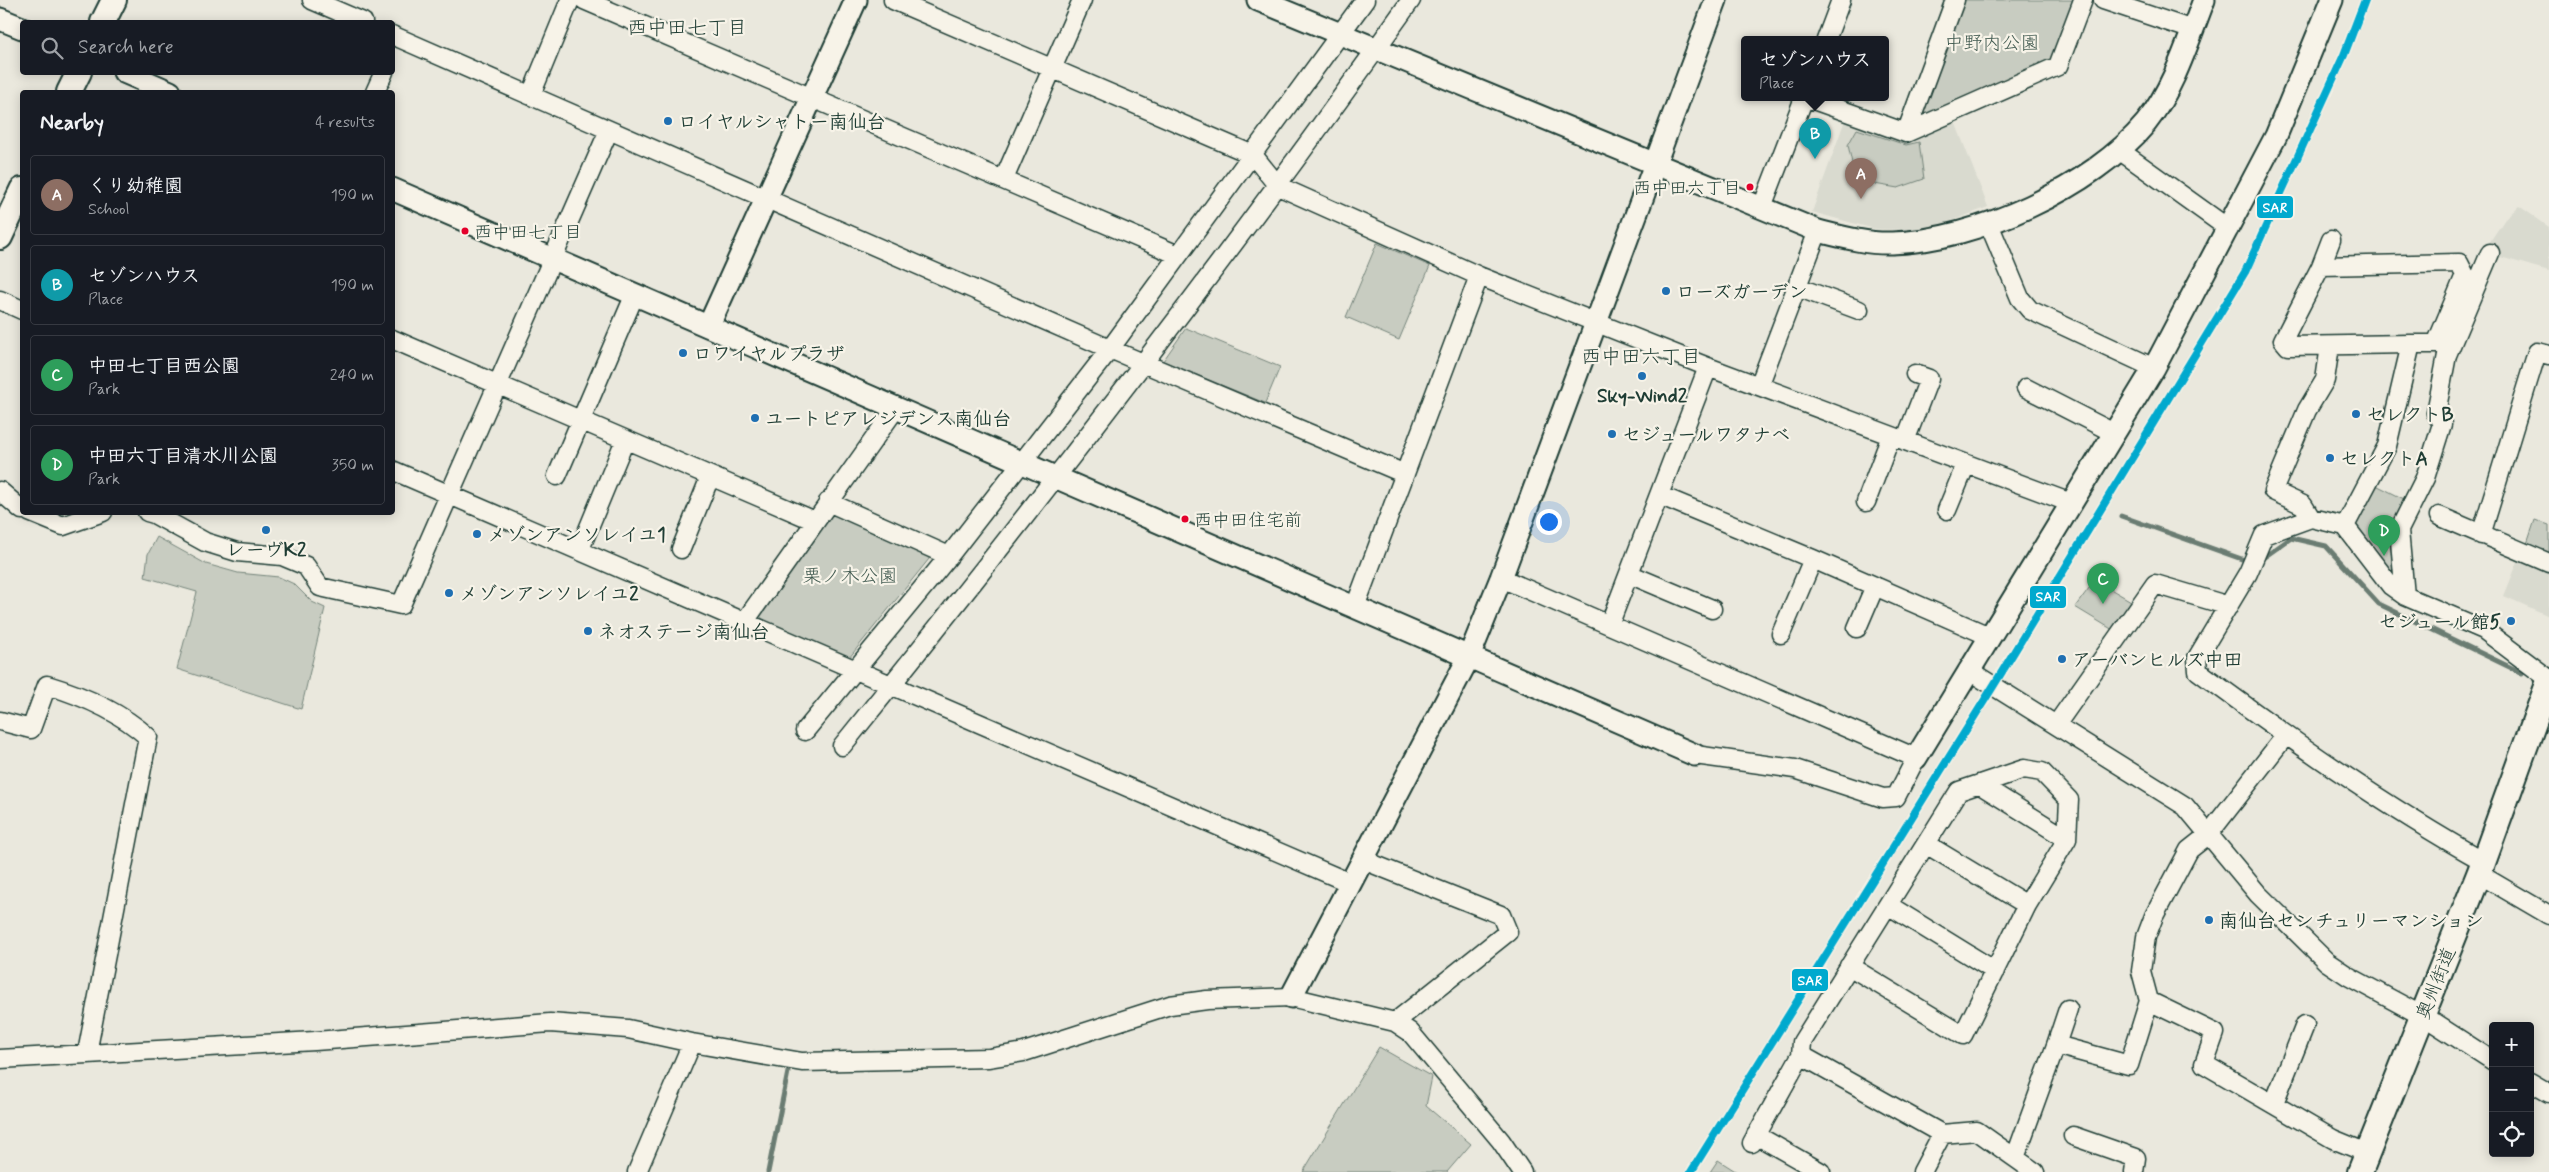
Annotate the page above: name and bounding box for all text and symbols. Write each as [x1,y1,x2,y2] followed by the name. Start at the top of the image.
[627,15,747,42] district label: 西中田七丁目
[20,20,395,75] search box
[1944,31,2040,56] park label: 中野内公園
[38,34,66,62] icon: search
[78,35,174,60] text: Search here
[1741,36,1889,101] popup
[1759,48,1871,73] text: セゾンハウス
[1759,73,1794,94] text: Place
[40,109,104,137] text: Nearby
[678,110,886,135] place label: ロイヤルシャトー南仙台
[315,112,375,133] text: 4 results
[662,115,674,127] marker: ロイヤルシャトー南仙台
[1799,118,1831,159] pin: B
[1845,158,1877,199] pin: A
[88,174,183,199] text: くり幼稚園
[1633,177,1741,201] place label: 西中田六丁目
[1745,182,1755,192] marker: 西中田六丁目
[52,185,62,206] text: A
[331,185,374,206] text: 190 m
[2256,195,2294,219] line badge: SAR
[88,199,129,220] text: School
[2263,199,2288,217] text: SAR
[474,221,582,245] place label: 西中田七丁目
[460,226,470,236] marker: 西中田七丁目
[88,264,200,289] text: セゾンハウス
[52,275,62,296] text: B
[331,275,374,296] text: 190 m
[1676,280,1807,305] place label: ローズガーデン
[1660,285,1672,297] marker: ローズガーデン
[88,289,123,310] text: Place
[693,342,845,367] place label: ロワイヤルプラザ
[1581,344,1701,371] district label: 西中田六丁目
[677,347,689,359] marker: ロワイヤルプラザ
[88,354,240,379] text: 中田七丁目西公園
[51,365,63,386] text: C
[330,365,374,386] text: 240 m
[1636,370,1648,382] marker: Sky-Wind2
[88,379,120,400] text: Park
[1597,384,1688,409] place label: Sky-Wind2
[2366,403,2454,428] place label: セレクトB
[765,407,1011,432] place label: ユートピアレジデンス南仙台
[2350,408,2362,420] marker: セレクトB
[749,412,761,424] marker: ユートピアレジデンス南仙台
[1622,423,1790,448] place label: セジュールワタナベ
[1606,428,1618,440] marker: セジュールワタナベ
[88,444,278,469] text: 中田六丁目清水川公園
[2340,447,2428,472] place label: セレクトA
[2324,452,2336,464] marker: セレクトA
[51,455,63,476] text: D
[332,455,374,476] text: 350 m
[88,469,120,490] text: Park
[1194,509,1302,533] place label: 西中田住宅前
[1536,509,1562,535] your location
[1180,514,1190,524] marker: 西中田住宅前
[2368,515,2400,556] pin: D
[487,523,666,548] place label: メゾンアンソレイユ1
[260,524,272,536] marker: レーヴK2
[471,528,483,540] marker: メゾンアンソレイユ1
[226,538,307,563] place label: レーヴK2
[2087,563,2119,604] pin: C
[802,564,898,589] park label: 栗ノ木公園
[459,582,639,607] place label: メゾンアンソレイユ2
[2029,585,2067,609] line badge: SAR
[443,587,455,599] marker: メゾンアンソレイユ2
[2036,588,2061,606] text: SAR
[2378,610,2502,635] place label: セジュール館5
[2505,615,2517,627] marker: セジュール館5
[598,620,769,645] place label: ネオステージ南仙台
[582,625,594,637] marker: ネオステージ南仙台
[2072,648,2243,673] place label: アーバンヒルズ中田
[2056,653,2068,665] marker: アーバンヒルズ中田
[2219,909,2484,934] place label: 南仙台センチュリーマンション
[2203,914,2215,926] marker: 南仙台センチュリーマンション
[2411,944,2462,1023] street label: 奥州街道
[1791,968,1829,992] line badge: SAR
[1798,972,1823,990] text: SAR
[2489,1022,2534,1157] map controls
[2489,1022,2534,1067] button: +
[2489,1067,2534,1112] button: −
[2489,1112,2534,1157] button: locate

